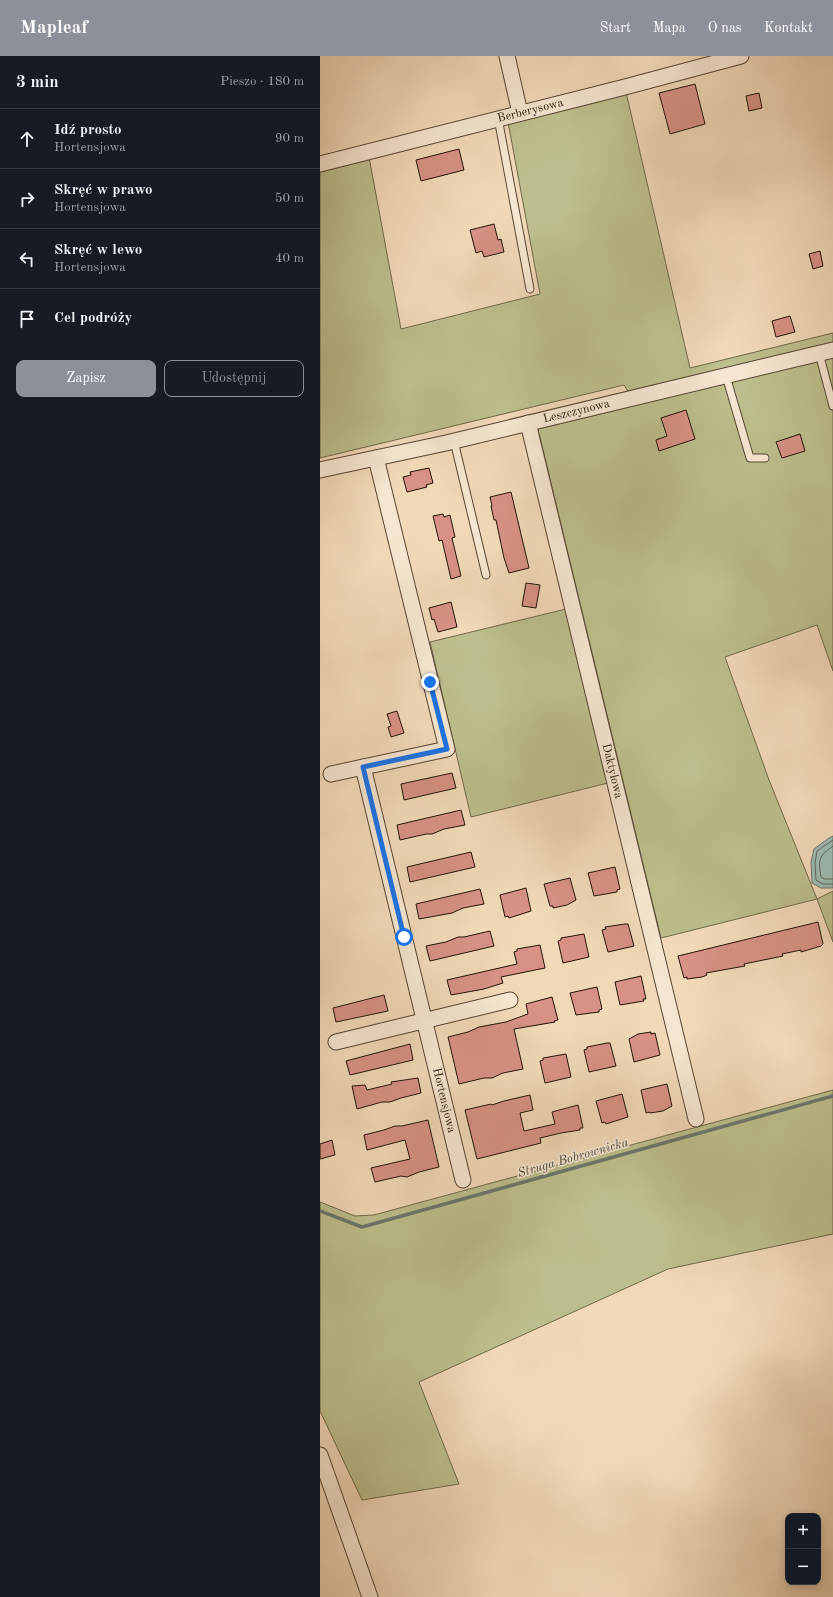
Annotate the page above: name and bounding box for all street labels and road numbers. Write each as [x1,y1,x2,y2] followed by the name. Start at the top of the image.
[496,97,565,125] street label: Berberysowa
[542,398,611,425] street label: Leszczynowa
[600,742,624,800] street label: Daktylowa
[430,1067,457,1134] street label: Hortensjowa

